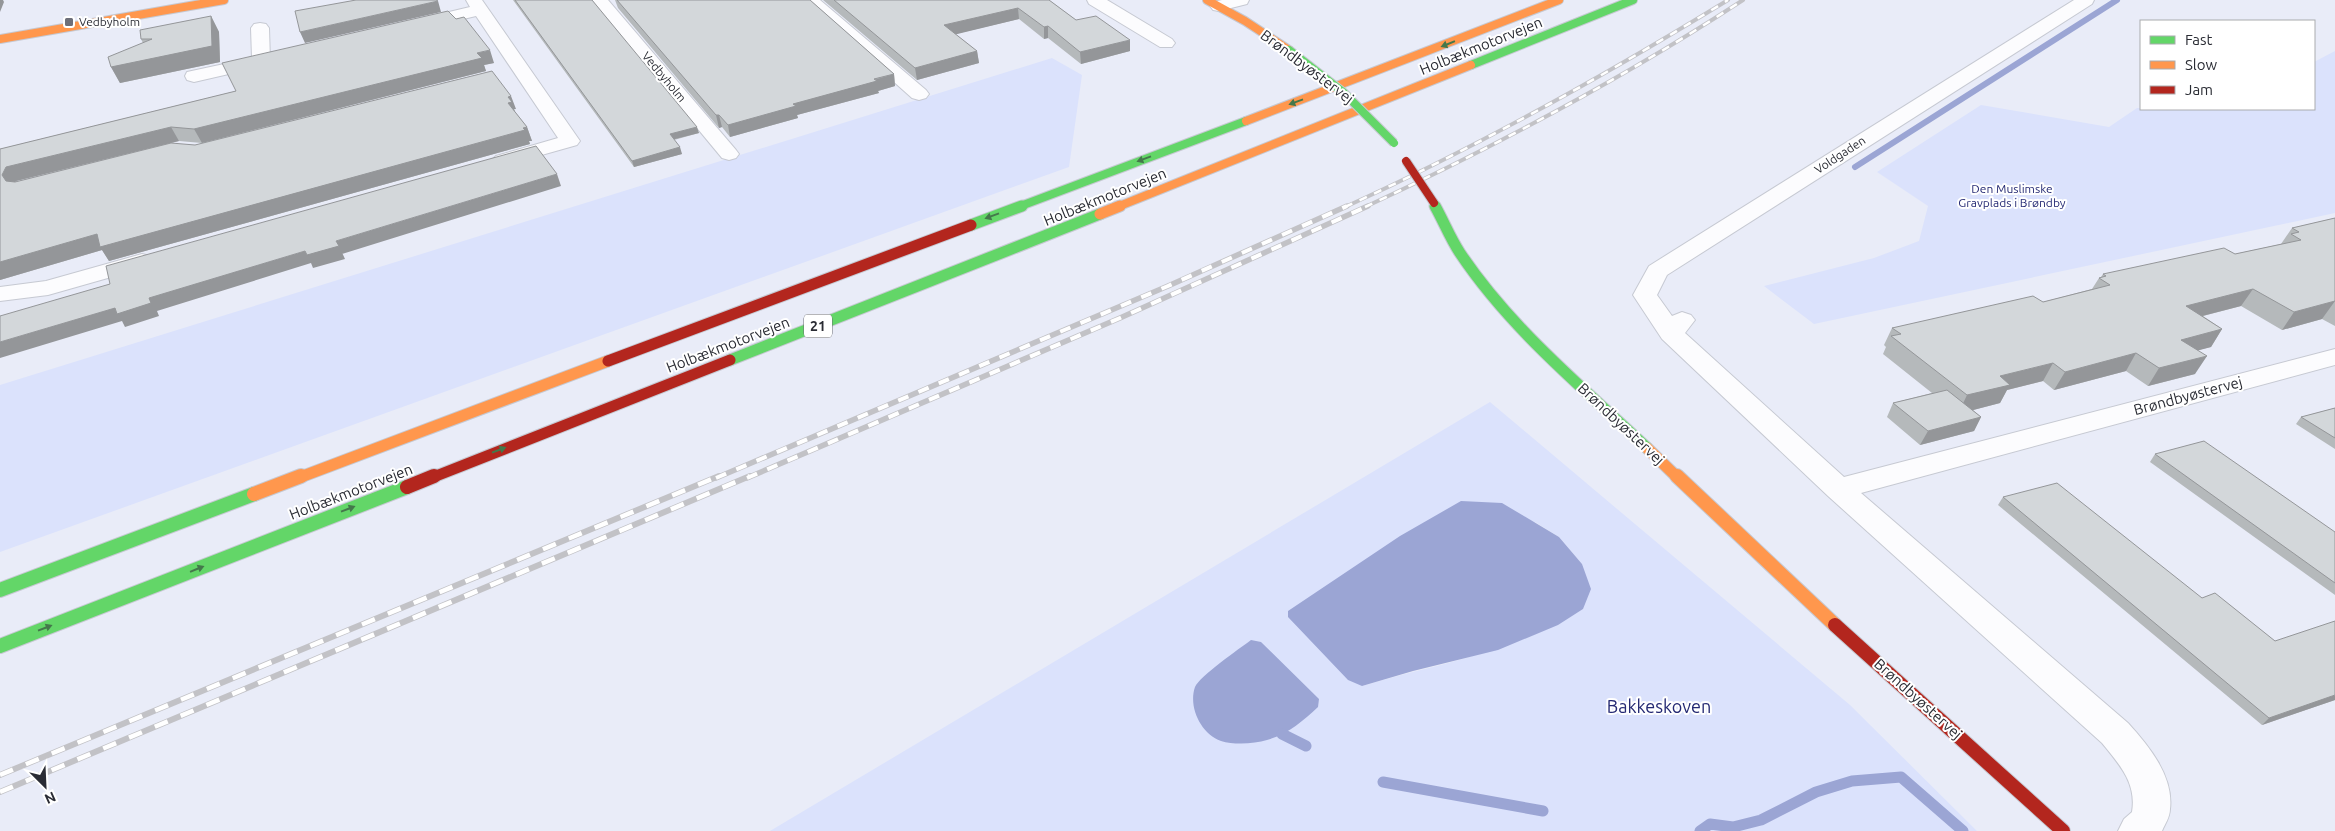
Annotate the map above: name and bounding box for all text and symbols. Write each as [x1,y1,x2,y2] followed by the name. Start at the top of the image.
[1417,13,1545,78] street label: Holbækmotorvejen
[79,15,140,28] place label: Vedbyholm
[63,16,75,28] marker: Vedbyholm
[2140,20,2315,110] legend
[1257,26,1357,107] street label: Brøndbyøstervej
[2185,31,2213,48] text: Fast
[1440,40,1455,48] one-way arrow
[640,49,689,104] street label: Vedbyholm
[2185,56,2218,73] text: Slow
[2185,81,2213,98] text: Jam
[1289,99,1304,106] one-way arrow
[1812,133,1868,176] street label: Voldgaden
[1136,155,1151,163] one-way arrow
[1041,164,1169,229] street label: Holbækmotorvejen
[1958,182,2066,209] park label: Den Muslimske Gravplads i Brøndby
[984,212,999,220] one-way arrow
[664,313,792,376] street label: Holbækmotorvejen
[804,314,832,338] road number: 21
[2132,373,2244,418] street label: Brøndbyøstervej
[1575,379,1668,468] street label: Brøndbyøstervej
[492,446,507,454] one-way arrow
[287,460,415,523] street label: Holbækmotorvejen
[341,505,356,513] one-way arrow
[190,565,205,573] one-way arrow
[38,624,53,631] one-way arrow
[1871,655,1966,742] street label: Brøndbyøstervej
[1607,696,1711,716] park label: Bakkeskoven
[20,761,70,811] north arrow
[42,788,58,807] text: N

